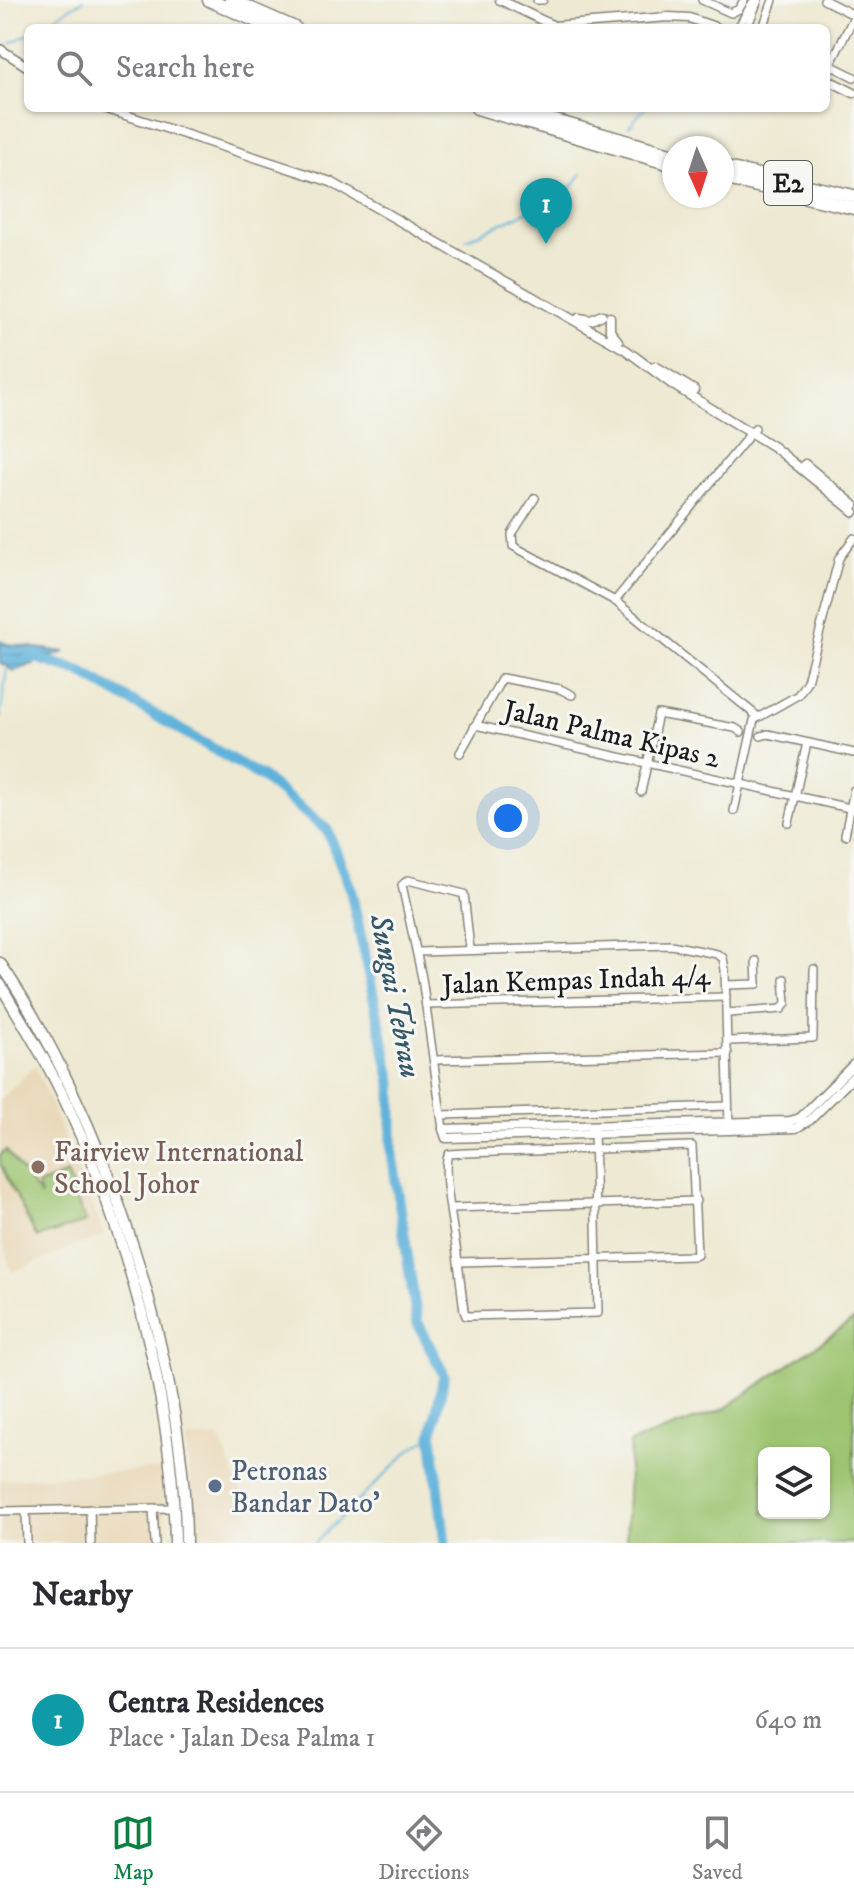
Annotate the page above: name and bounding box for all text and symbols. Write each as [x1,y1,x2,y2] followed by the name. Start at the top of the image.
[24,24,830,112] search box
[52,46,96,90] icon: search
[116,50,255,87] text: Search here
[662,136,734,208] north arrow
[764,161,812,205] road number: E2
[520,178,572,244] pin: 1
[497,692,723,776] street label: Jalan Palma Kipas 2
[488,798,528,838] your location
[360,910,429,1081] water label: Sungai Tebrau
[438,958,712,1003] street label: Jalan Kempas Indah 4/4
[54,1135,304,1202] place label: Fairview International School Johor
[29,1158,47,1176] marker: Fairview International School Johor
[758,1447,830,1519] map controls
[758,1447,830,1519] button: layers
[231,1454,380,1521] place label: Petronas Bandar Dato'
[206,1477,224,1495] marker: Petronas Bandar Dato'
[32,1574,133,1616] text: Nearby
[108,1685,324,1722] text: Centra Residences
[53,1704,63,1737] text: 1
[754,1704,822,1737] text: 640 m
[108,1722,375,1755] text: Place · Jalan Desa Palma 1
[111,1811,155,1886] tab: Map
[378,1811,469,1886] tab: Directions
[692,1811,743,1886] tab: Saved

